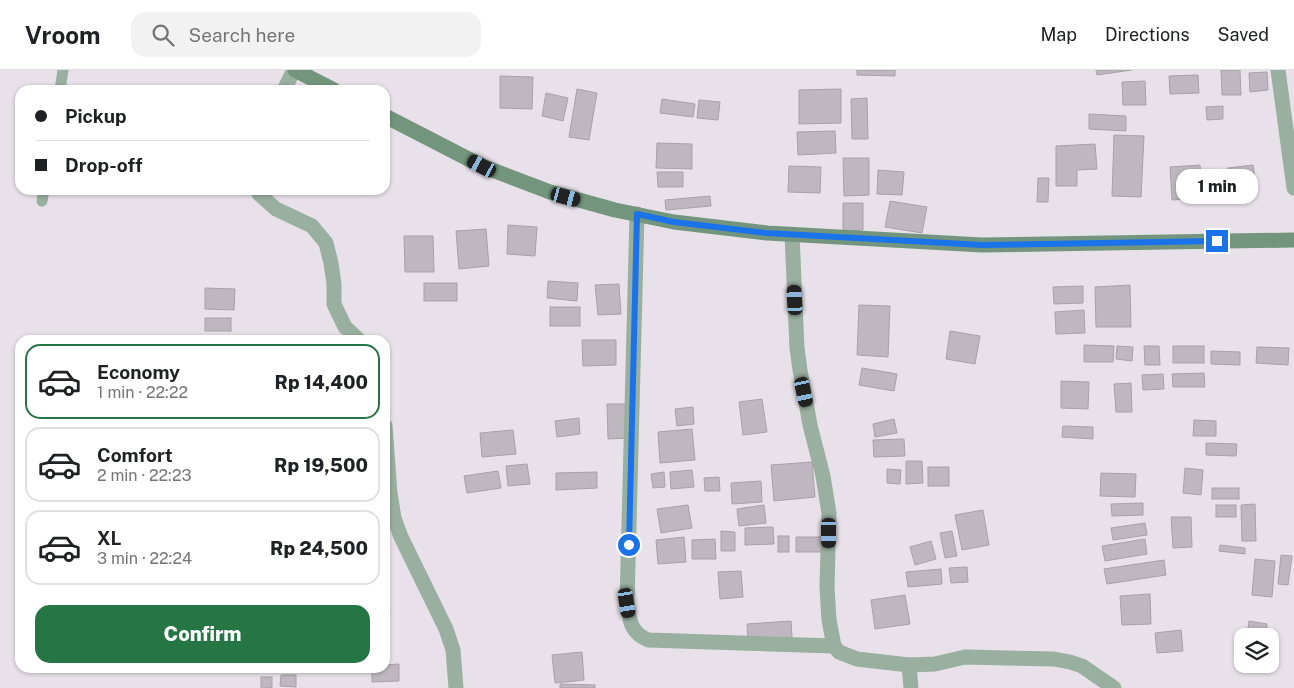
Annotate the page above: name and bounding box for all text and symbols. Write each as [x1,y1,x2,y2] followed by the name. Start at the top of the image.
[131,12,481,57] search box
[25,21,101,49] text: Vroom
[149,21,177,49] icon: search
[189,24,295,46] text: Search here
[1040,24,1077,45] text: Map
[1105,24,1190,45] text: Directions
[1218,24,1269,45] text: Saved
[65,105,127,127] text: Pickup
[465,152,498,180] car
[65,154,142,176] text: Drop-off
[1176,169,1258,204] callout: 1 min
[1197,177,1237,196] text: 1 min
[549,186,582,208] car
[1206,230,1228,252] route end
[786,285,803,315] car
[37,359,82,404] icon: car
[97,361,180,383] text: Economy
[275,371,368,393] text: Rp 14,400
[793,376,814,408] car
[97,383,188,402] text: 1 min · 22:22
[37,442,82,487] icon: car
[97,444,173,466] text: Comfort
[274,454,368,476] text: Rp 19,500
[97,466,192,485] text: 2 min · 22:23
[821,518,836,548] car
[37,525,82,570] icon: car
[97,527,122,549] text: XL
[618,534,640,556] route start
[270,537,368,559] text: Rp 24,500
[97,549,192,568] text: 3 min · 22:24
[617,587,636,619] car
[35,605,370,663] button: Confirm
[1234,628,1279,673] map controls
[1234,628,1279,673] button: layers

